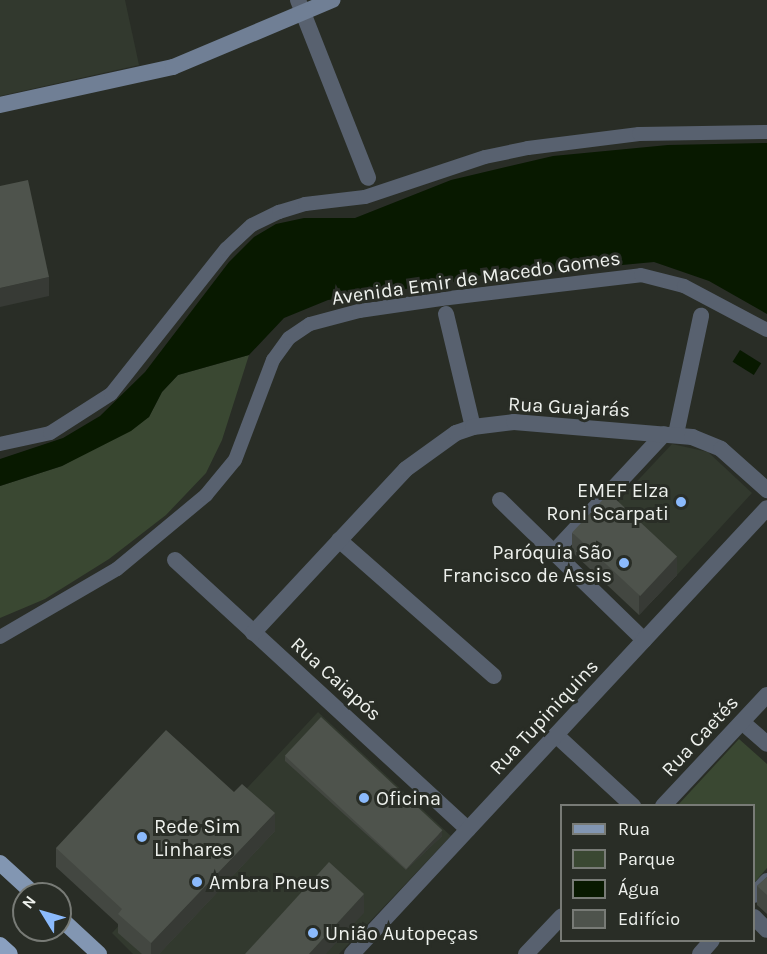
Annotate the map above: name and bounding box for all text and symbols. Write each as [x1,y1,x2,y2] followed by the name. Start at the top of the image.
[330,246,622,310] street label: Avenida Emir de Macedo Gomes
[507,392,631,422] street label: Rua Guajarás
[546,478,669,525] place label: EMEF Elza Roni Scarpati
[674,495,688,509] marker: EMEF Elza Roni Scarpati
[443,540,612,587] place label: Paróquia São Francisco de Assis
[617,556,631,570] marker: Paróquia São Francisco de Assis
[286,632,386,726] street label: Rua Caiapós
[484,654,604,780] street label: Rua Tupiniquins
[656,691,744,781] street label: Rua Caetés
[376,786,441,810] place label: Oficina
[357,791,371,805] marker: Oficina
[560,804,755,942] legend
[154,814,240,861] place label: Rede Sim Linhares
[618,818,650,840] text: Rua
[135,830,149,844] marker: Rede Sim Linhares
[618,848,675,870] text: Parque
[209,870,330,894] place label: Ambra Pneus
[190,875,204,889] marker: Ambra Pneus
[618,878,659,900] text: Água
[12,882,72,942] north arrow
[18,892,40,912] text: N
[618,908,680,930] text: Edifício
[325,921,479,945] place label: União Autopeças
[306,926,320,940] marker: União Autopeças

